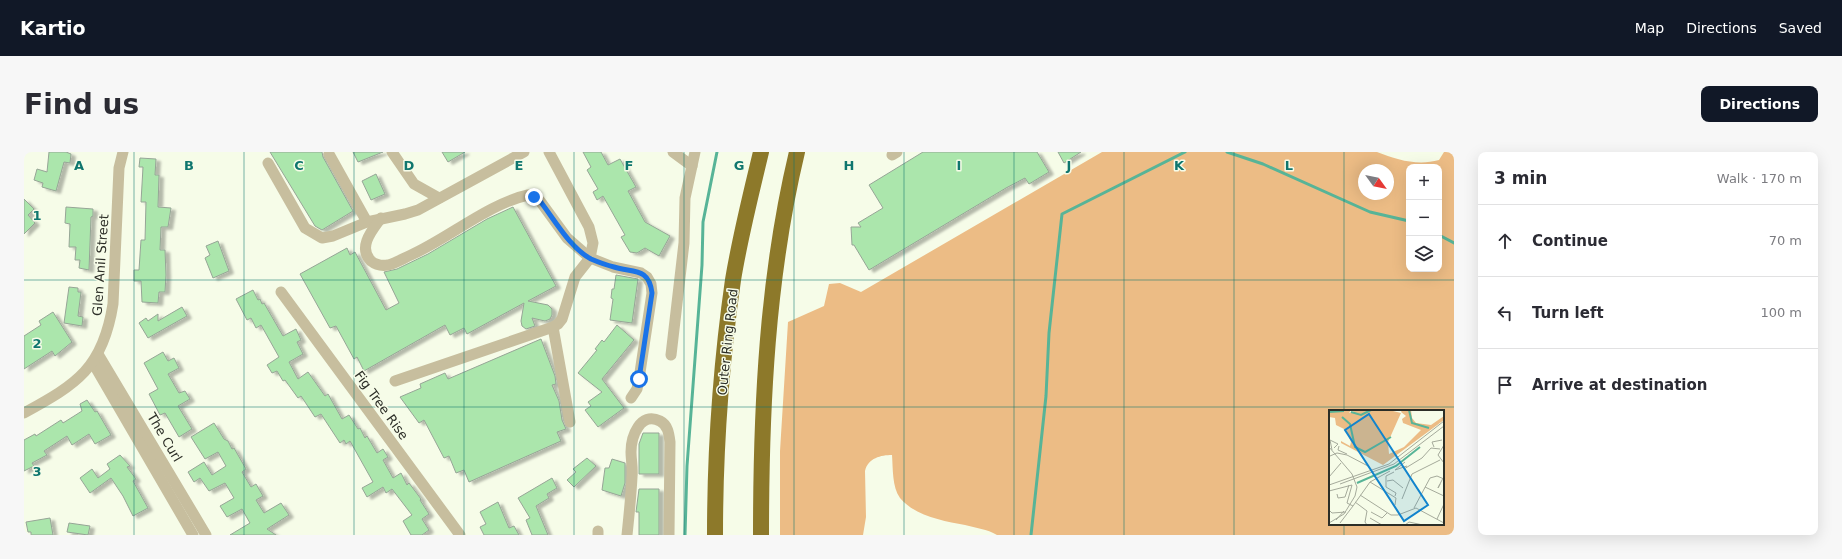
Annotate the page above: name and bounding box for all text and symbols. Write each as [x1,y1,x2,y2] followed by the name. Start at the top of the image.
[20,17,86,39] text: Kartio
[1635,20,1664,36] text: Map
[1686,20,1757,36] text: Directions
[1779,20,1822,36] text: Saved
[1701,86,1818,122] button: Directions
[24,88,139,121] text: Find us
[74,158,84,173] text: A
[184,158,194,173] text: B
[294,158,304,173] text: C
[404,158,415,173] text: D
[515,158,523,173] text: E
[625,158,633,173] text: F
[734,158,744,173] text: G
[844,158,854,173] text: H
[957,158,961,173] text: I
[1066,158,1071,173] text: J
[1174,158,1185,173] text: K
[1285,158,1293,173] text: L
[1358,164,1394,200] north arrow
[1406,164,1442,272] map controls
[1406,164,1442,200] button: +
[1494,168,1547,188] text: 3 min
[1717,171,1802,186] text: Walk · 170 m
[525,188,543,206] route end
[1406,200,1442,236] button: −
[32,208,42,223] text: 1
[89,214,112,316] street label: Glen Anil Street
[1494,230,1516,252] icon: ahead
[1532,232,1608,250] text: Continue
[1769,233,1802,248] text: 70 m
[1406,236,1442,272] button: layers
[714,288,741,396] street label: Outer Ring Road
[1494,302,1516,324] icon: left
[1532,304,1604,322] text: Turn left
[1760,305,1802,320] text: 100 m
[32,336,42,351] text: 2
[352,368,412,443] street label: Fig Tree Rise
[630,370,648,388] route start
[1494,374,1516,396] icon: arrive
[1532,376,1707,394] text: Arrive at destination
[144,409,185,465] street label: The Curl
[1329,410,1444,525] inset map
[32,464,42,479] text: 3

